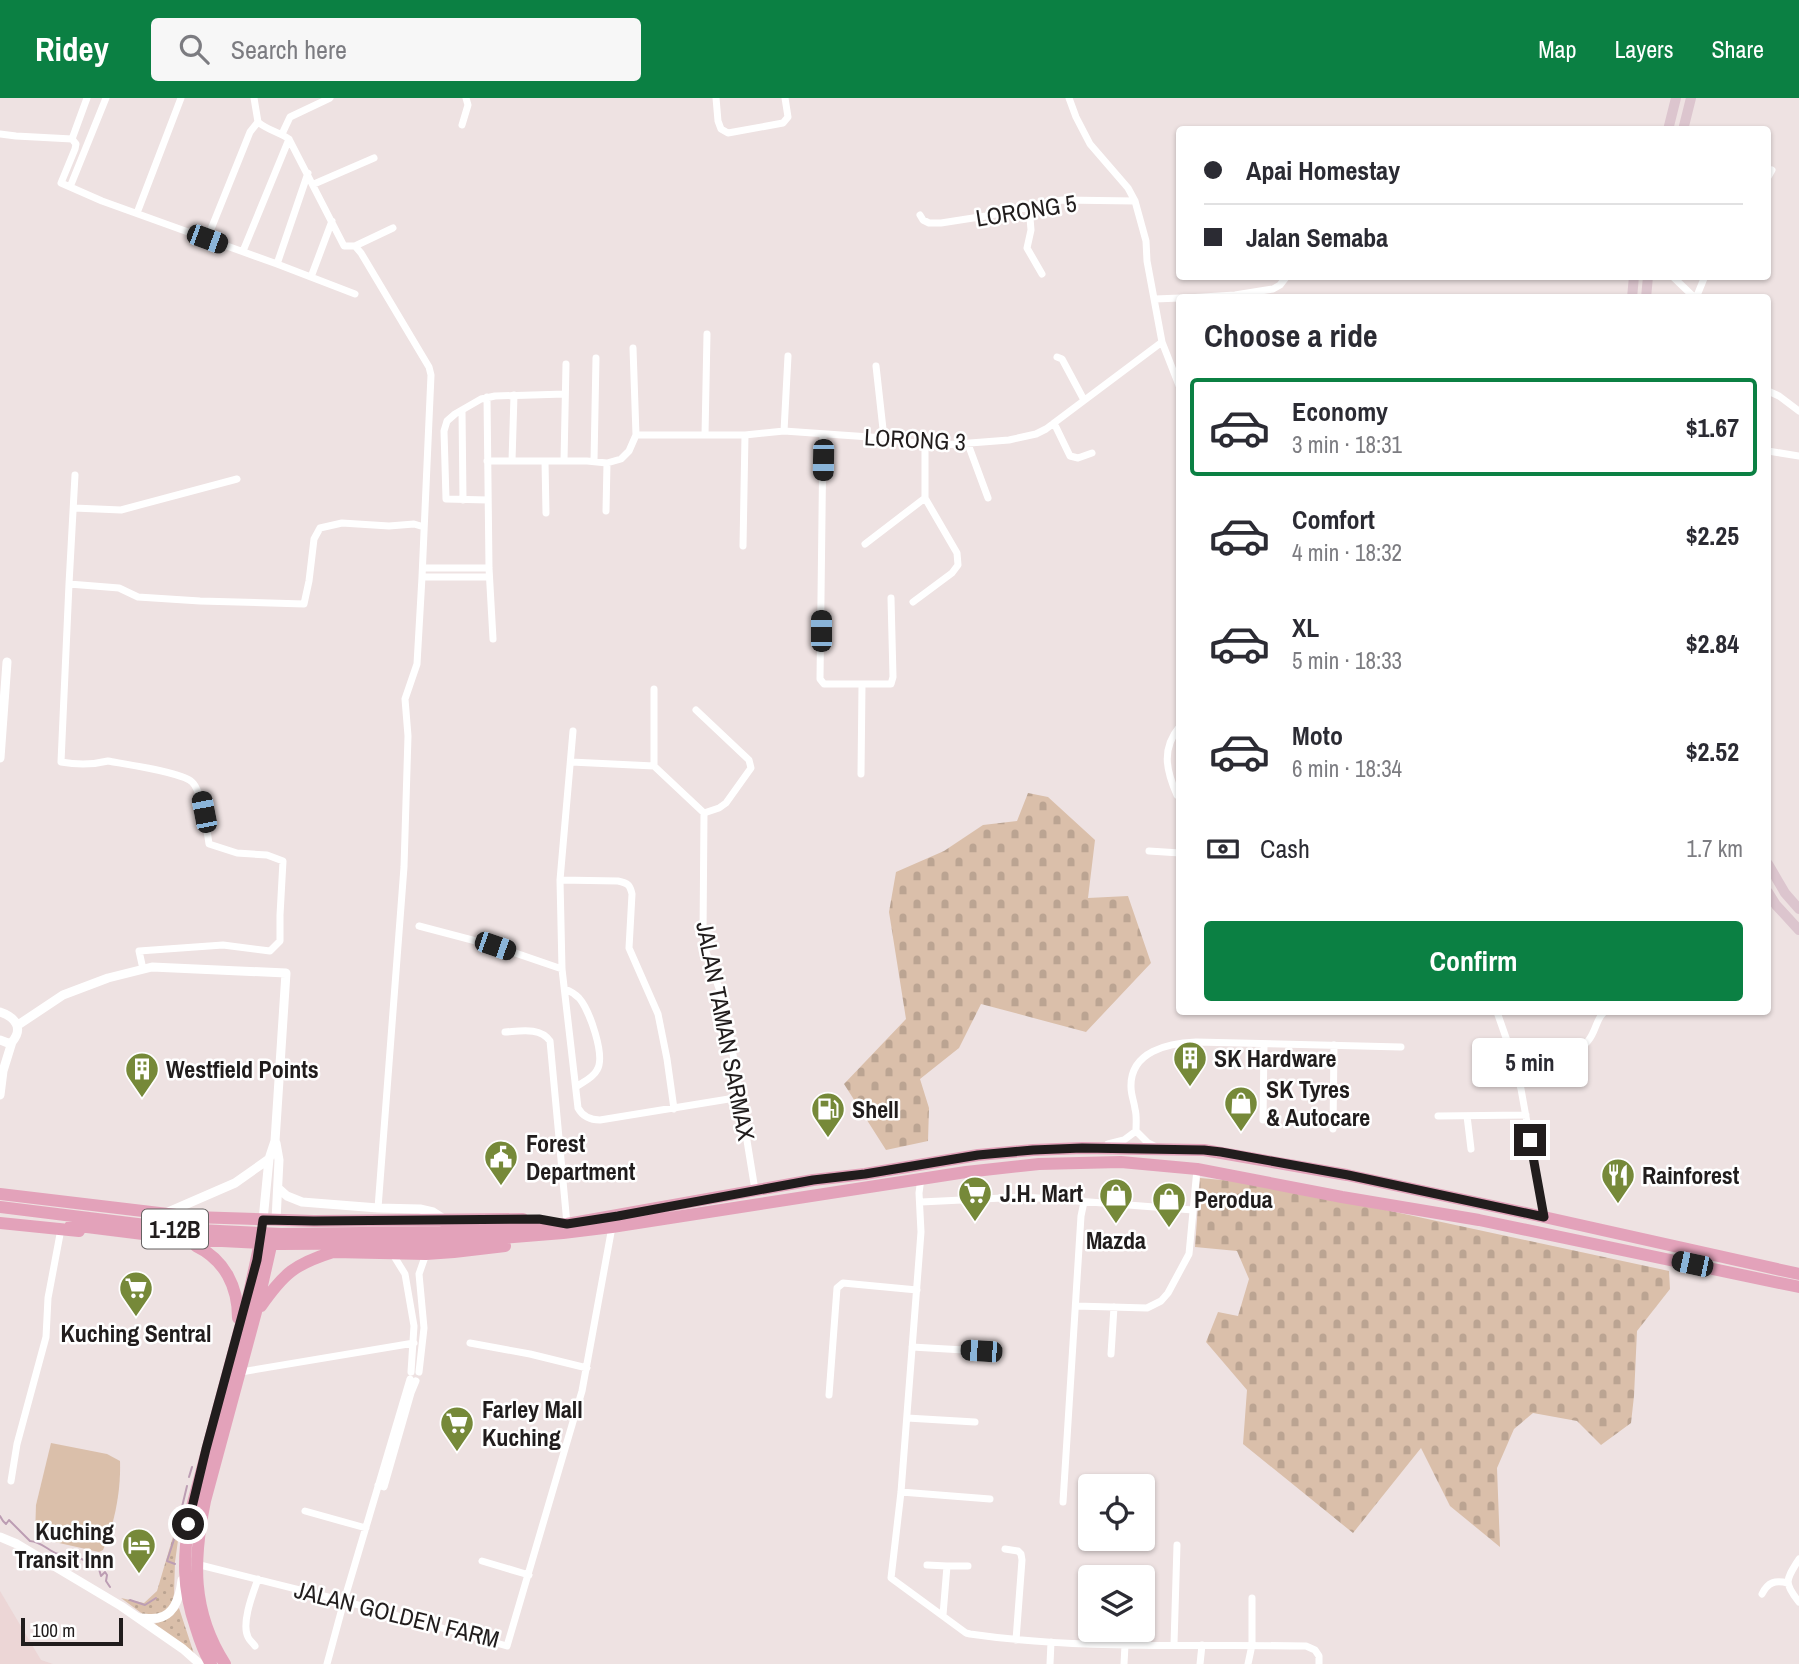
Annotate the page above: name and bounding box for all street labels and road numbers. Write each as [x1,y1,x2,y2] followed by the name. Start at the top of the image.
[973,186,1079,234] street label: LORONG 5
[863,420,967,458] street label: LORONG 3
[689,919,763,1144] street label: JALAN TAMAN SARMAX
[142,1210,208,1248] road number: 1-12B
[291,1573,503,1655] street label: JALAN GOLDEN FARM

